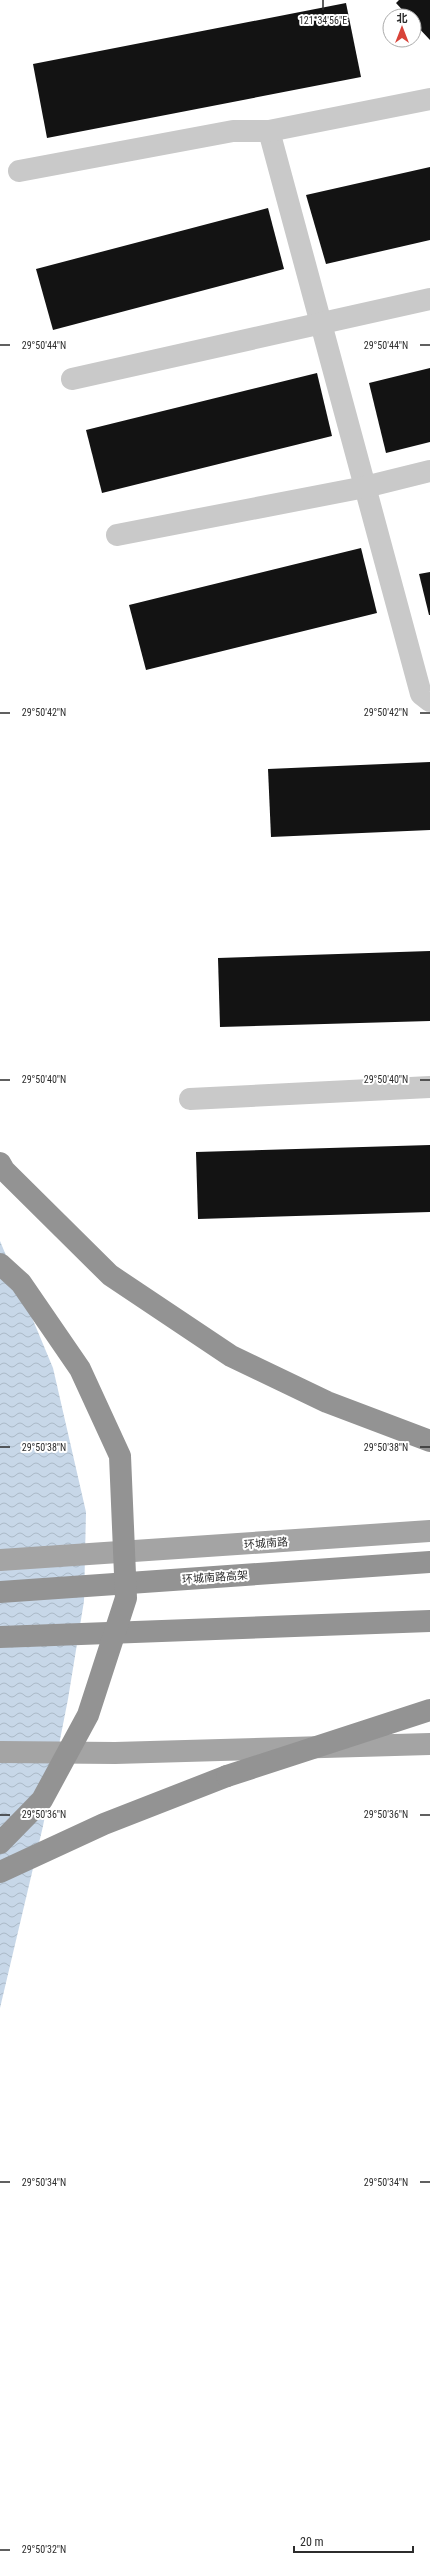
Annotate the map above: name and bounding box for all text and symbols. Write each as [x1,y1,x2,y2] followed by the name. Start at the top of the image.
[382,8,422,48] north arrow
[397,12,408,25] text: 北
[299,15,347,26] text: 121°34'56"E
[22,340,66,351] text: 29°50'44"N
[364,340,408,351] text: 29°50'44"N
[22,707,66,718] text: 29°50'42"N
[364,707,408,718] text: 29°50'42"N
[22,1074,66,1085] text: 29°50'40"N
[364,1074,408,1085] text: 29°50'40"N
[22,1442,66,1453] text: 29°50'38"N
[364,1442,408,1453] text: 29°50'38"N
[244,1535,288,1552] street label: 环城南路
[182,1569,248,1586] street label: 环城南路高架
[22,1809,66,1820] text: 29°50'36"N
[364,1809,408,1820] text: 29°50'36"N
[22,2177,66,2188] text: 29°50'34"N
[364,2177,408,2188] text: 29°50'34"N
[294,2528,413,2554] scale bar
[300,2535,324,2549] text: 20 m
[22,2544,66,2555] text: 29°50'32"N

